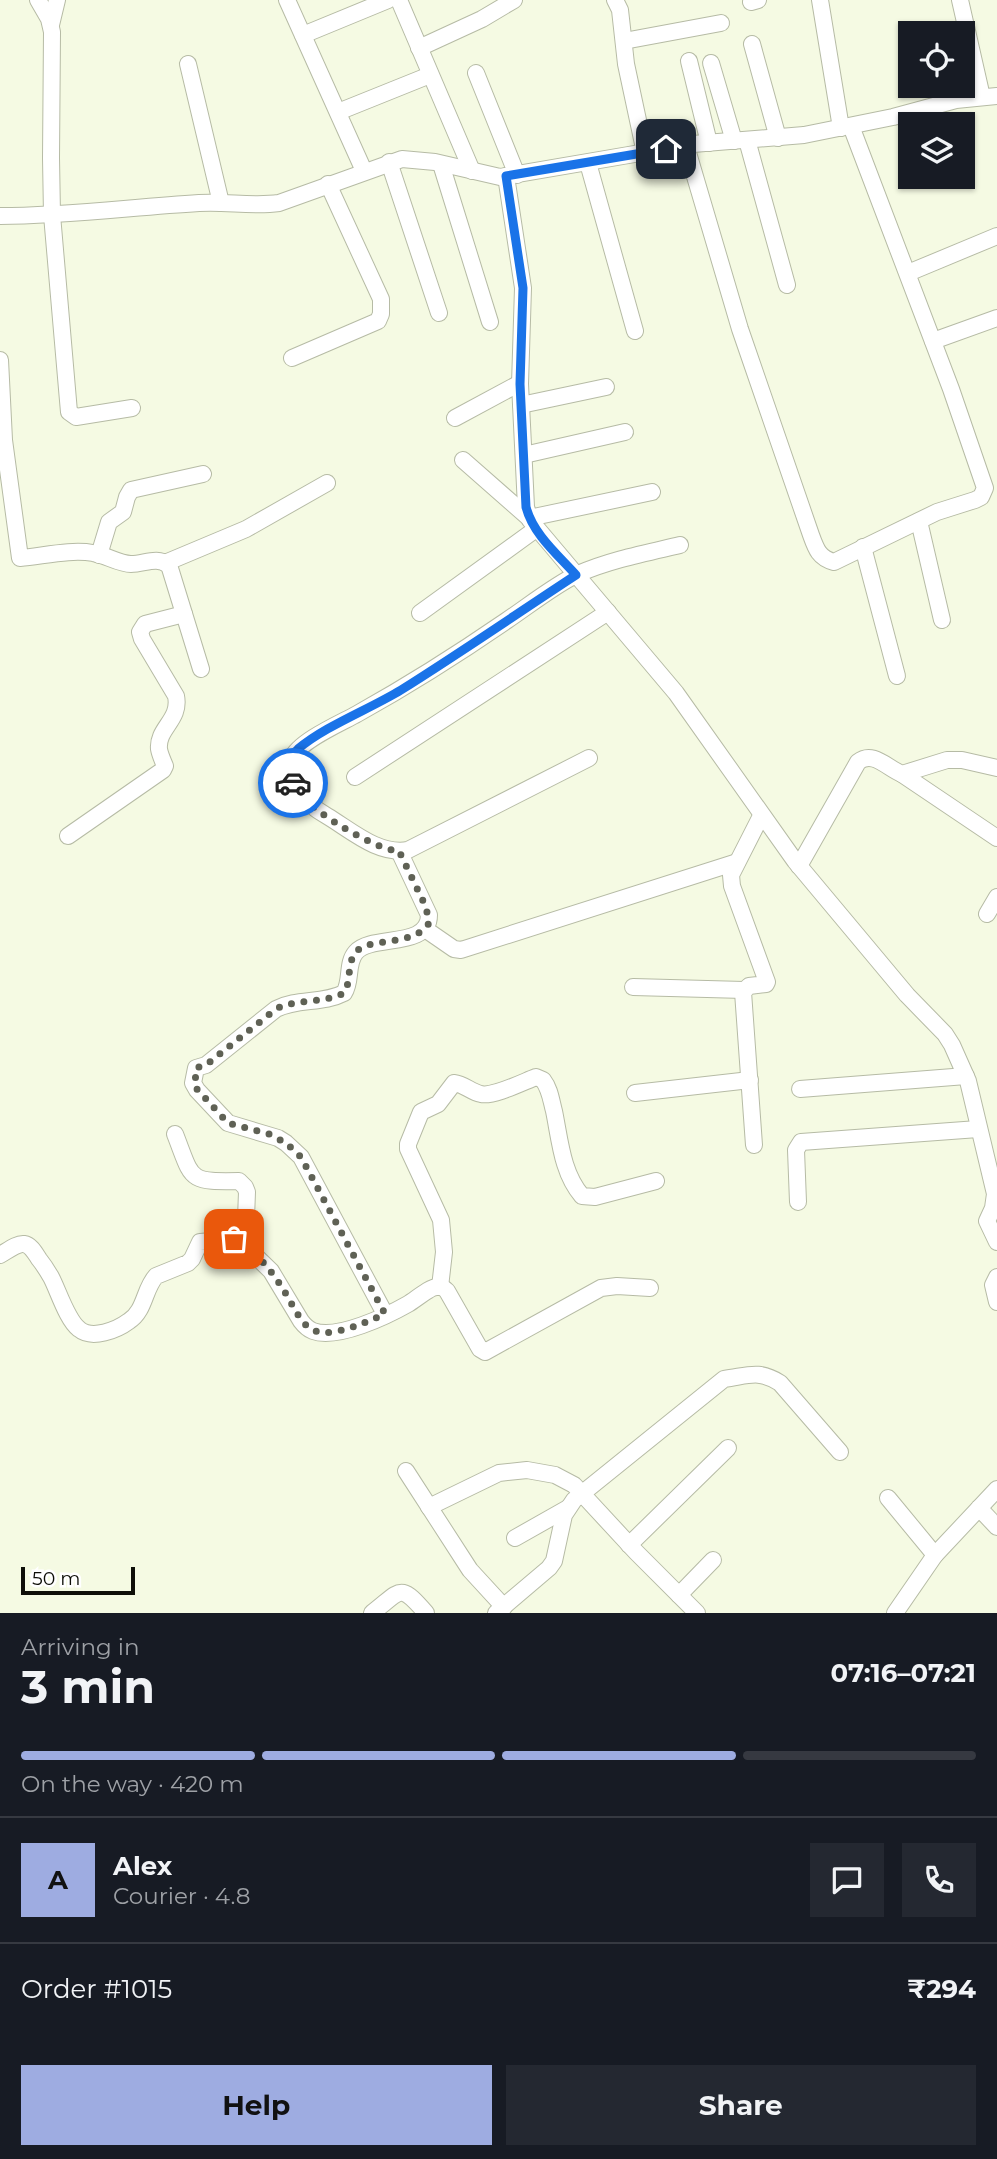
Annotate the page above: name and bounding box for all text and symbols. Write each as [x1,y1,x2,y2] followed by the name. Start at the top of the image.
[898,21,975,189] map controls
[898,21,975,98] button: locate
[898,112,975,189] button: layers
[636,119,696,179] pin
[647,130,685,168] icon: home
[258,748,328,818] courier
[274,764,312,802] icon: car
[204,1209,264,1269] pin
[215,1220,253,1258] icon: bag
[21,1564,135,1596] scale bar
[32,1567,80,1590] text: 50 m
[21,1633,140,1661] text: Arriving in
[831,1657,976,1689] text: 07:16–07:21
[21,1658,155,1715] text: 3 min
[21,1770,244,1798] text: On the way · 420 m
[810,1843,884,1917] button: chat
[902,1843,976,1917] button: phone
[113,1850,172,1882] text: Alex
[48,1864,68,1896] text: A
[113,1882,250,1910] text: Courier · 4.8
[21,1973,172,2005] text: Order #1015
[907,1973,976,2005] text: ₹294
[21,2065,492,2145] button: Help
[506,2065,976,2145] button: Share

